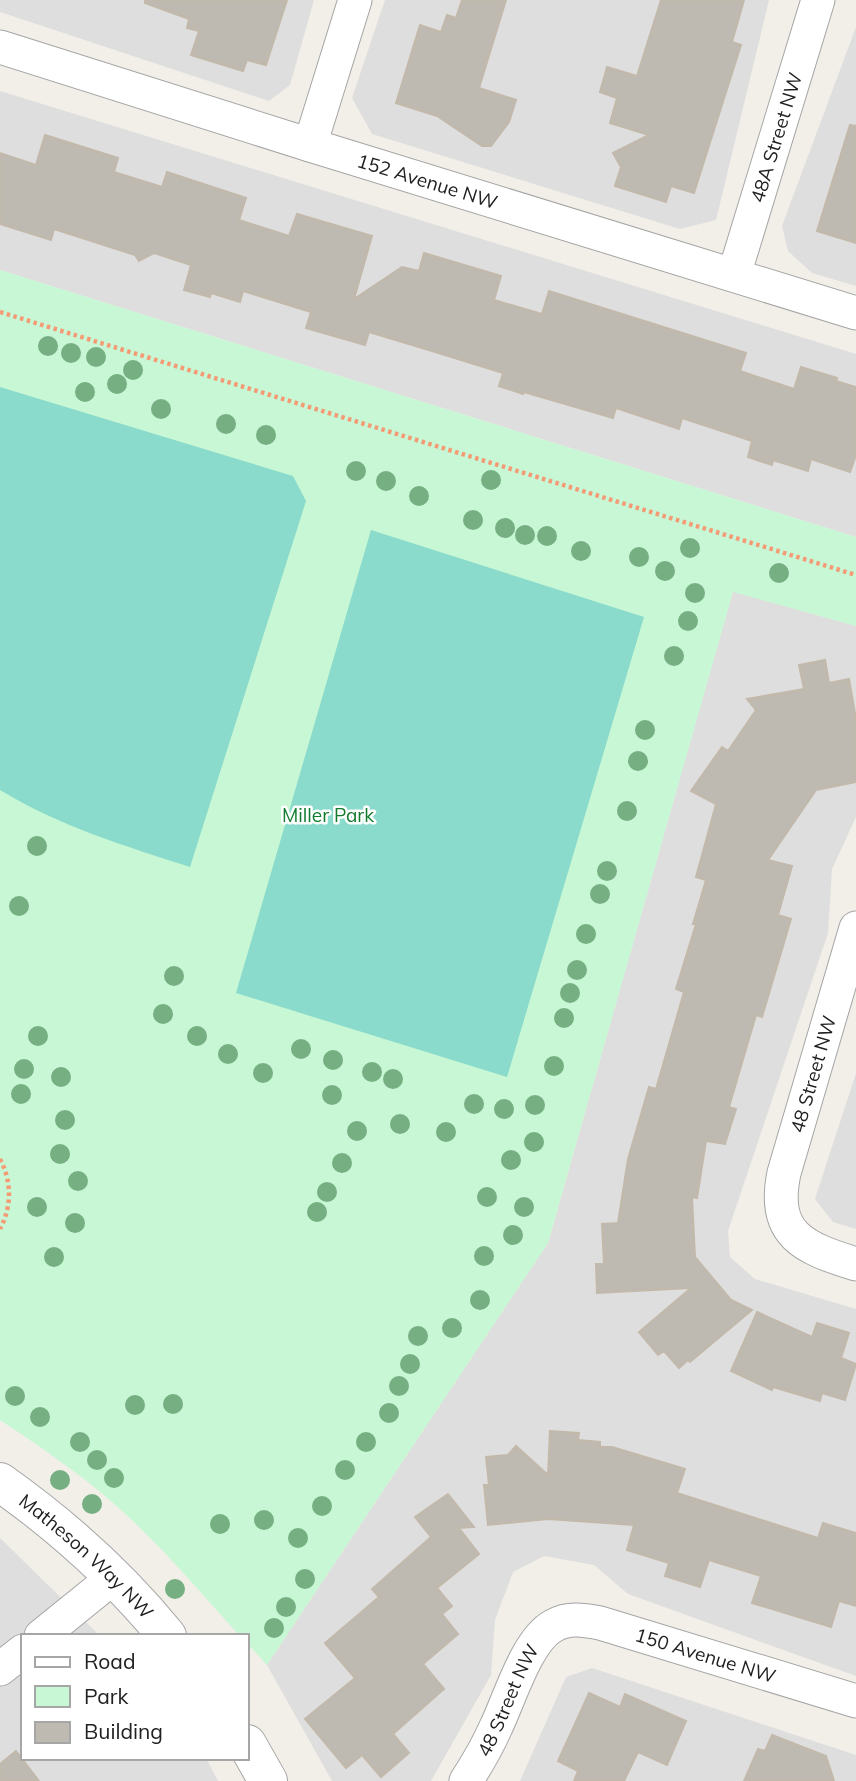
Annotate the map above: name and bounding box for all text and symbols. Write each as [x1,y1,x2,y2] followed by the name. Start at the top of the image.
[745,69,807,205] street label: 48A Street NW
[354,148,501,214] street label: 152 Avenue NW
[282,803,374,827] park label: Miller Park
[785,1013,841,1135] street label: 48 Street NW
[15,1488,159,1623] street label: Matheson Way NW
[632,1622,779,1688] street label: 150 Avenue NW
[21,1634,248,1760] legend
[471,1640,544,1761] street label: 48 Street NW
[84,1648,135,1674] text: Road
[84,1683,128,1709] text: Park
[84,1718,163,1744] text: Building

